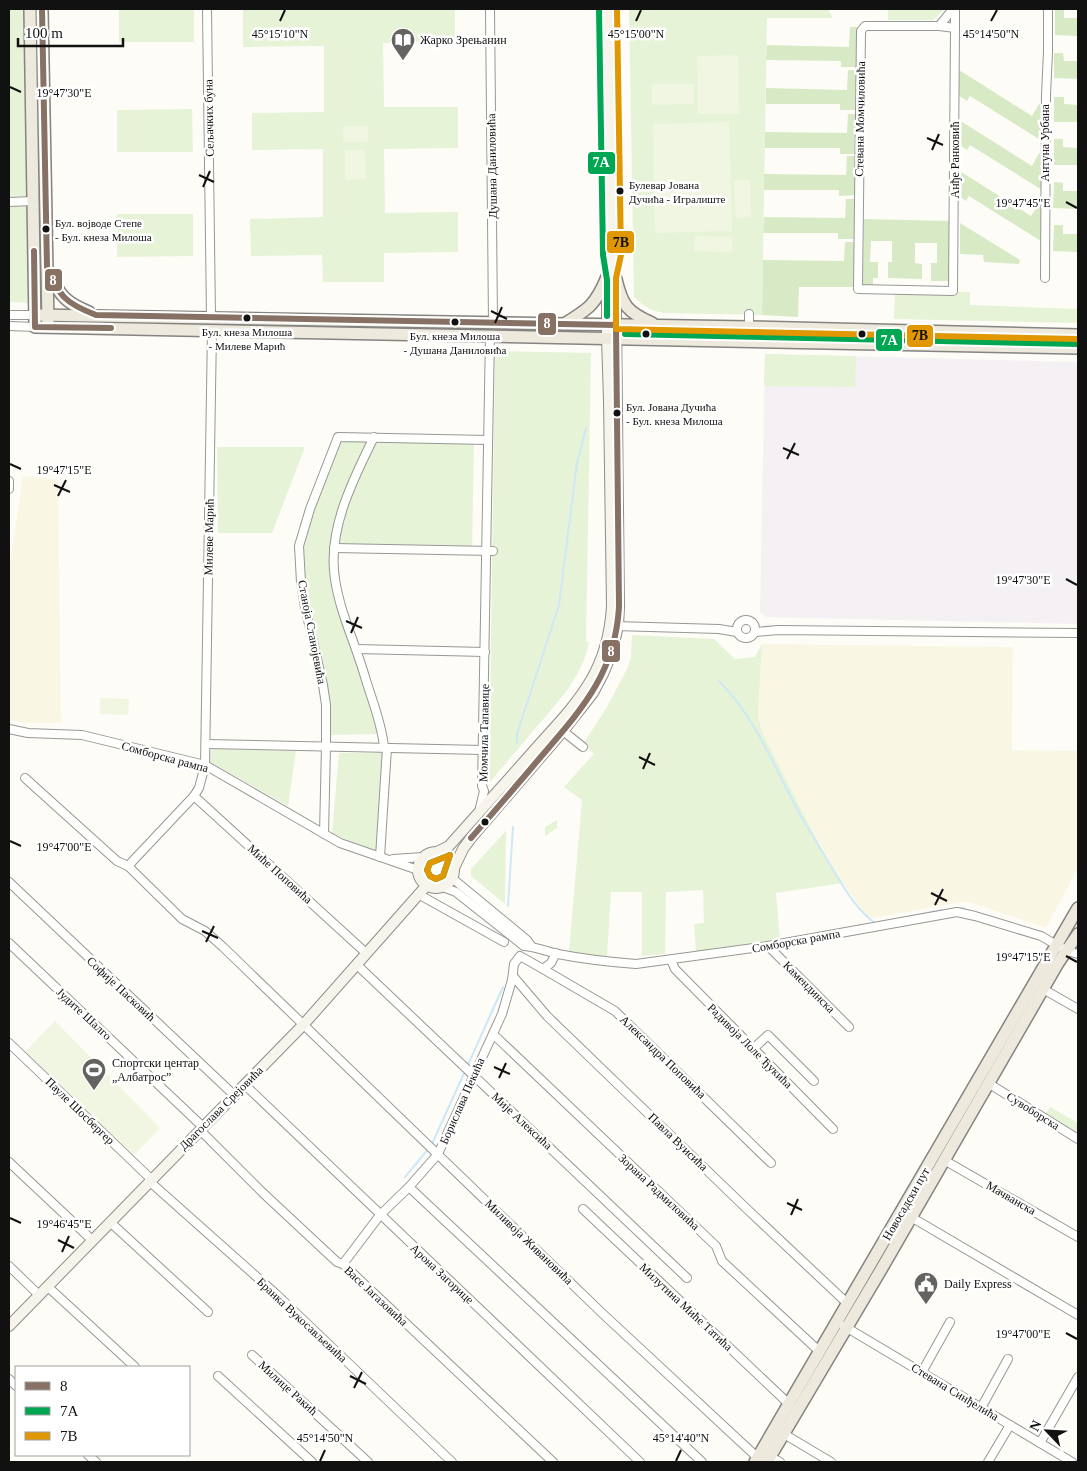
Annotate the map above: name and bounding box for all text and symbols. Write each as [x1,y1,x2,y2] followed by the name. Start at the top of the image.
[18,15,122,47] scale bar
[25,25,63,41] text: 100 m
[252,27,309,41] text: 45°15'10"N
[390,27,416,61] library icon: Жарко Зрењанин
[608,27,665,41] text: 45°15'00"N
[963,27,1020,41] text: 45°14'50"N
[420,33,507,47] place label: Жарко Зрењанин
[852,60,868,177] street label: Стевана Момчиловића
[201,78,217,157] street label: Сељачких буна
[36,86,92,100] text: 19°47'30"E
[1038,104,1052,182] street label: Антуна Урбана
[484,113,500,219] street label: Душана Даниловића
[948,122,962,198] street label: Анђе Ранковић
[587,151,616,175] line badge: 7A
[592,155,610,170] text: 7A
[629,179,726,205] place label: Булевар Јована Дучића - Игралиште
[615,186,625,196] marker: Булевар Јована Дучића - Игралиште
[995,196,1051,210] text: 19°47'45"E
[55,217,152,243] place label: Бул. војводе Степе - Бул. кнеза Милоша
[41,224,51,234] marker: Бул. војводе Степе - Бул. кнеза Милоша
[606,230,635,254] line badge: 7B
[613,235,629,250] text: 7B
[44,268,63,292] line badge: 8
[50,273,57,288] text: 8
[537,312,557,336] line badge: 8
[242,313,252,323] marker: Бул. кнеза Милоша - Милеве Марић
[544,316,551,331] text: 8
[450,317,460,327] marker: Бул. кнеза Милоша - Душана Даниловића
[906,324,934,348] line badge: 7B
[202,326,292,352] place label: Бул. кнеза Милоша - Милеве Марић
[875,328,903,352] line badge: 7A
[912,328,928,343] text: 7B
[641,329,651,339] unlabelled marker
[857,329,867,339] unlabelled marker
[404,330,507,356] place label: Бул. кнеза Милоша - Душана Даниловића
[880,333,898,348] text: 7A
[626,401,723,427] place label: Бул. Јована Дучића - Бул. кнеза Милоша
[612,408,622,418] marker: Бул. Јована Дучића - Бул. кнеза Милоша
[36,463,92,477] text: 19°47'15"E
[201,499,217,575] street label: Милеве Марић
[995,573,1051,587] text: 19°47'30"E
[295,579,329,686] street label: Станоја Станојевића
[601,639,621,663] line badge: 8
[608,644,615,659] text: 8
[476,684,492,782] street label: Момчила Тапавице
[120,739,211,776] street label: Сомборска рампа
[480,817,490,827] unlabelled marker
[36,840,92,854] text: 19°47'00"E
[245,841,316,907] street label: Миће Поповића
[751,926,842,956] street label: Сомборска рампа
[995,950,1051,964] text: 19°47'15"E
[84,954,158,1024] street label: Софије Пасковић
[780,958,838,1016] street label: Камендинска
[54,985,114,1043] street label: Јудите Шалго
[705,1001,796,1092] street label: Радивоја Лоле Ђукића
[617,1012,709,1102] street label: Александра Поповића
[437,1055,488,1146] street label: Борислава Пекића
[112,1056,199,1084] place label: Спортски центар „Албатрос”
[81,1057,107,1091] sports icon: Спортски центар „Албатрос”
[176,1063,266,1153] street label: Драгослава Срејовића
[43,1075,117,1147] street label: Пауле Шосбергер
[1004,1089,1063,1133] street label: Сувоборска
[489,1090,556,1153] street label: Мије Алексића
[645,1110,711,1174] street label: Павла Вуисића
[616,1151,703,1234] street label: Зорана Радмиловића
[880,1164,933,1243] street label: Новосадски пут
[984,1178,1039,1218] street label: Мачванска
[482,1196,576,1288] street label: Миливоја Живановића
[36,1217,92,1231] text: 19°46'45"E
[407,1241,477,1307] street label: Арона Загорице
[637,1260,736,1354] street label: Милутина Миће Татића
[341,1263,411,1329] street label: Васе Јагазовића
[913,1271,939,1305] public building icon: Daily Express
[254,1275,350,1366] street label: Бранка Вукосављевића
[944,1277,1012,1291] place label: Daily Express
[995,1327,1051,1341] text: 19°47'00"E
[256,1358,320,1418] street label: Милице Ракић
[909,1360,1002,1424] street label: Стевана Синђелића
[15,1366,190,1456] legend
[60,1378,68,1394] text: 8
[60,1403,79,1419] text: 7A
[1022,1406,1072,1456] north arrow
[1027,1418,1045,1433] text: N
[60,1428,78,1444] text: 7B
[297,1431,354,1445] text: 45°14'50"N
[653,1431,710,1445] text: 45°14'40"N

